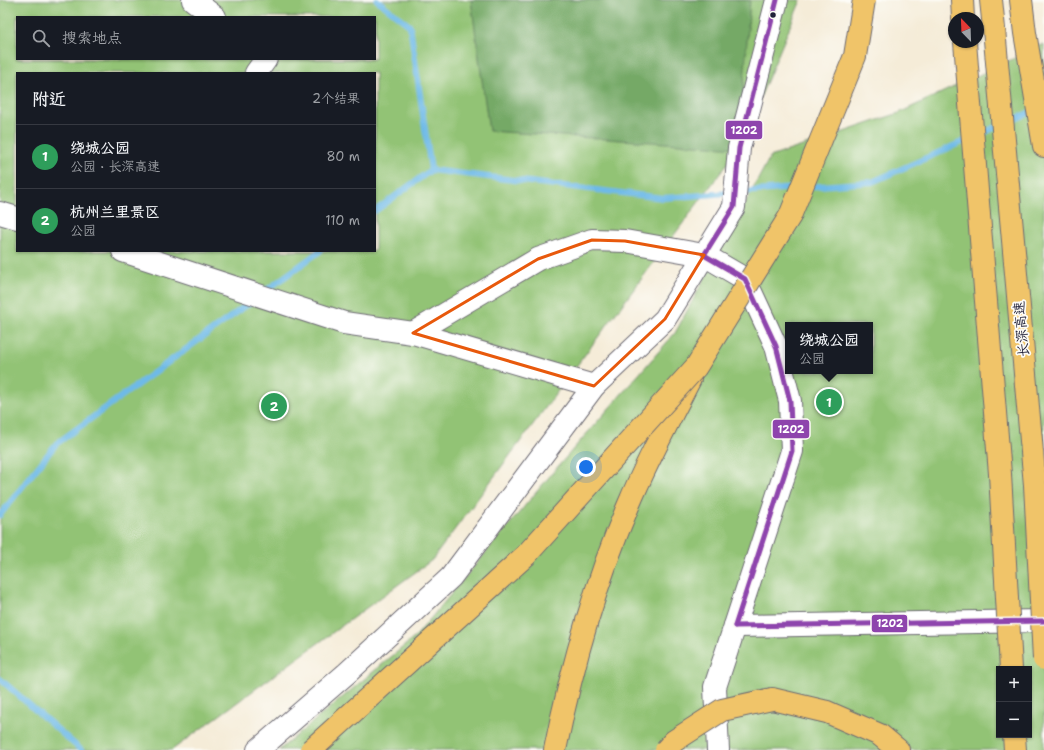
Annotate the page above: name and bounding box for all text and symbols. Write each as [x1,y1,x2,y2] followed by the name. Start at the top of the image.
[768,10,778,20] unlabelled marker
[948,12,984,48] north arrow
[16,16,376,60] search box
[30,27,52,49] icon: search
[62,28,122,48] text: 搜索地点
[32,88,66,110] text: 附近
[312,90,360,107] text: 2个结果
[725,120,763,140] line badge: 1202
[730,123,758,138] text: 1202
[70,138,130,158] text: 绕城公园
[42,148,48,165] text: 1
[326,148,360,165] text: 80 m
[70,158,161,175] text: 公园 · 长深高速
[70,202,160,222] text: 杭州兰里景区
[40,212,50,229] text: 2
[325,212,360,229] text: 110 m
[70,222,96,239] text: 公园
[1010,300,1032,358] street label: 长深高速
[785,322,873,374] popup
[799,330,859,350] text: 绕城公园
[799,350,825,367] text: 公园
[816,387,842,417] pin: 1
[261,391,287,421] pin: 2
[772,419,810,439] line badge: 1202
[777,422,805,437] text: 1202
[576,457,596,477] your location
[871,614,908,633] line badge: 1202
[876,616,904,631] text: 1202
[996,666,1032,738] map controls
[996,666,1032,702] button: +
[996,702,1032,738] button: −

